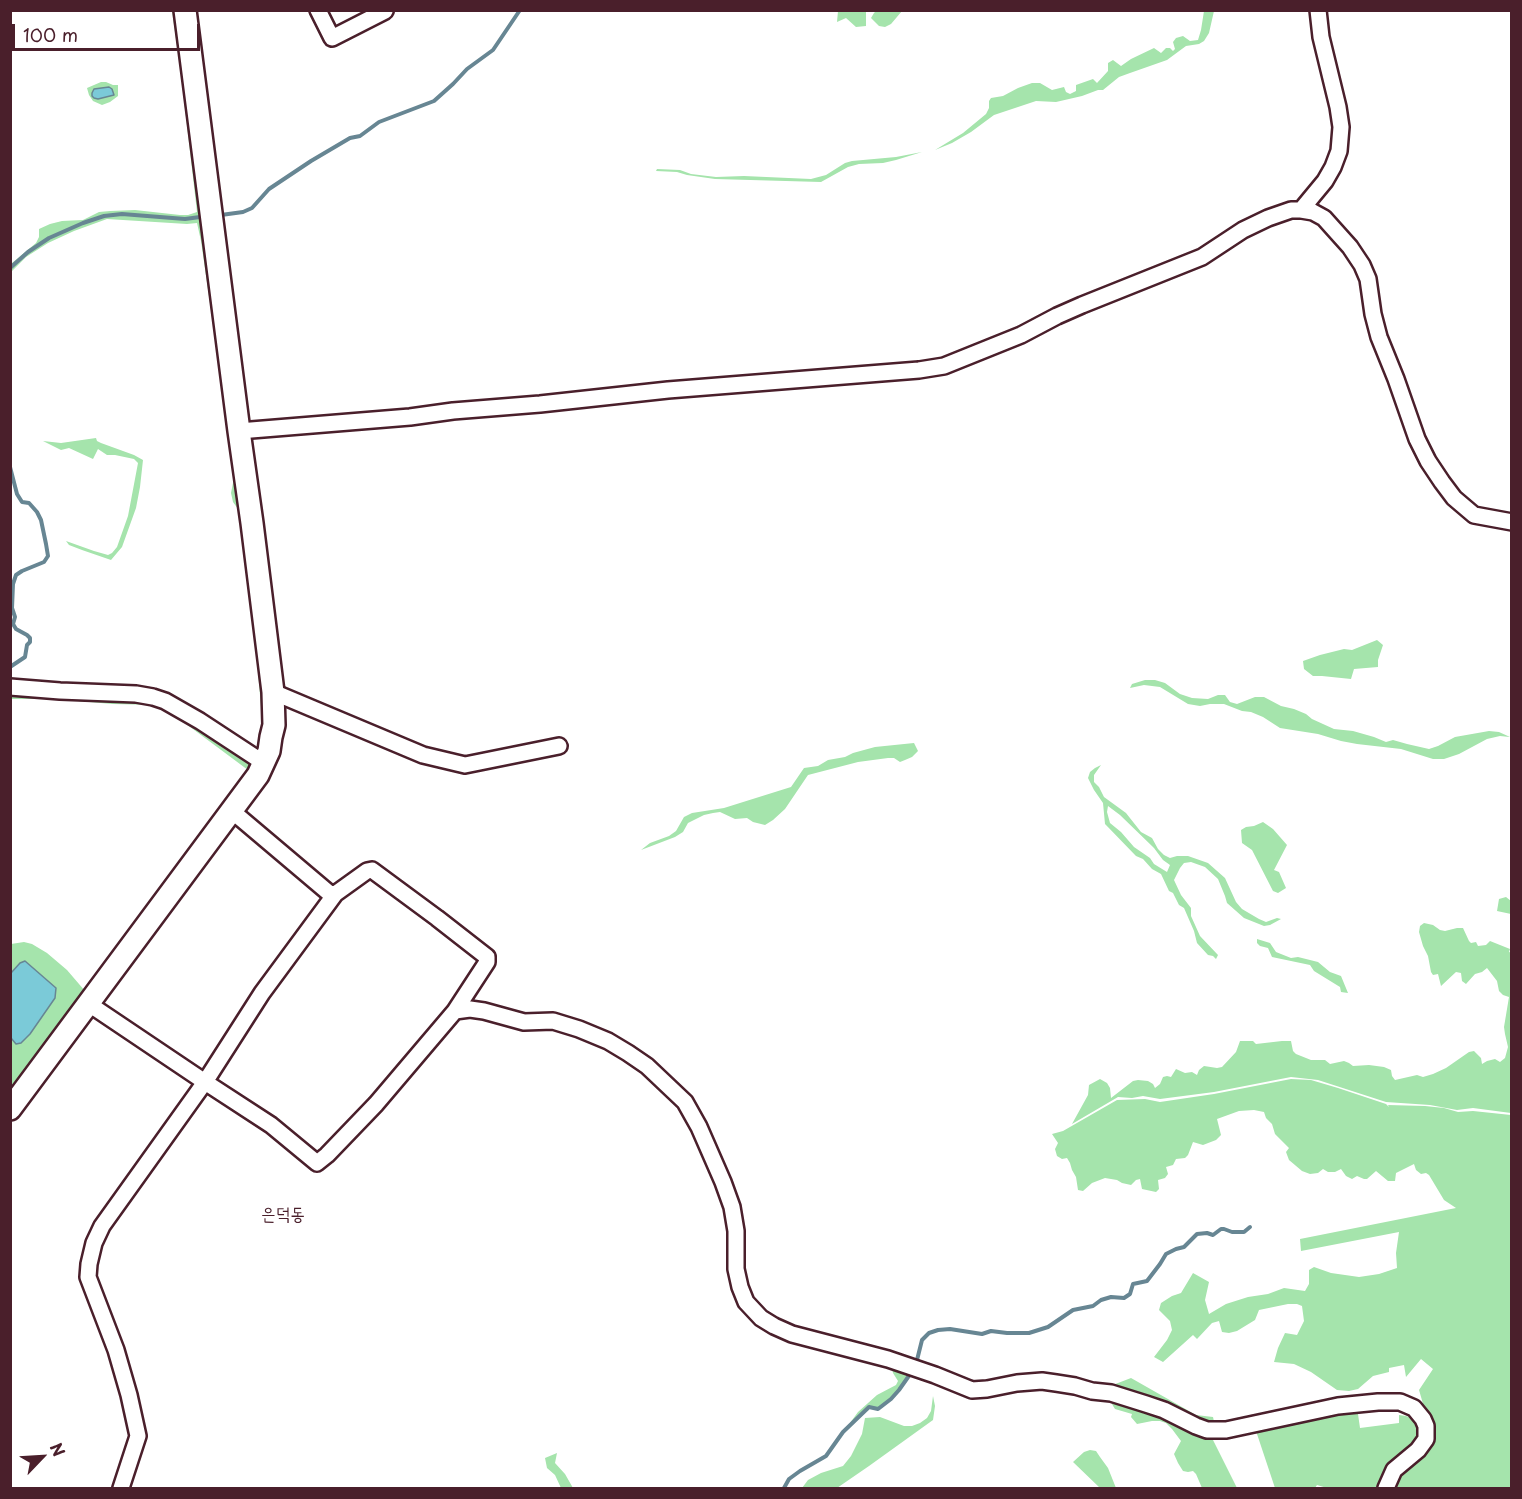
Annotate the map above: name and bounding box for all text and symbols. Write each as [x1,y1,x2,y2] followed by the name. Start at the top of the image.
[15,12,202,50] scale bar
[23,21,78,48] text: 100 m
[261,1204,305,1226] district label: 은덕동
[12,1427,72,1487] north arrow
[45,1439,72,1460] text: N

